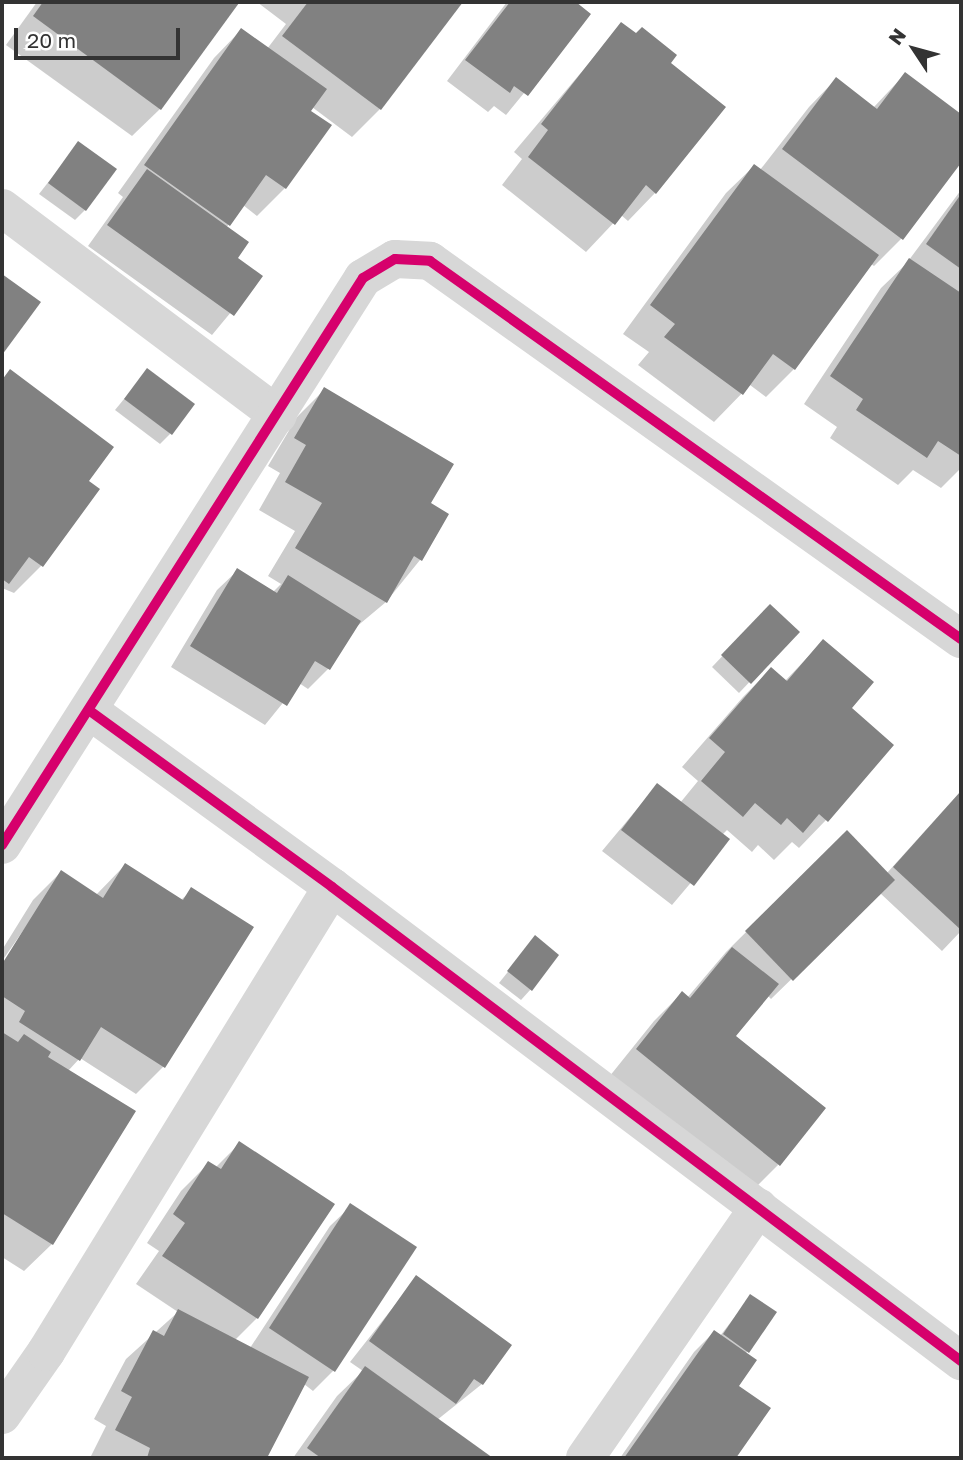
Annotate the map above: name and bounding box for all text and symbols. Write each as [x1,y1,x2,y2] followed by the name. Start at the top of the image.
[18,14,184,58] scale bar
[879,14,949,84] north arrow
[883,24,910,49] text: N
[27,27,76,53] text: 20 m

